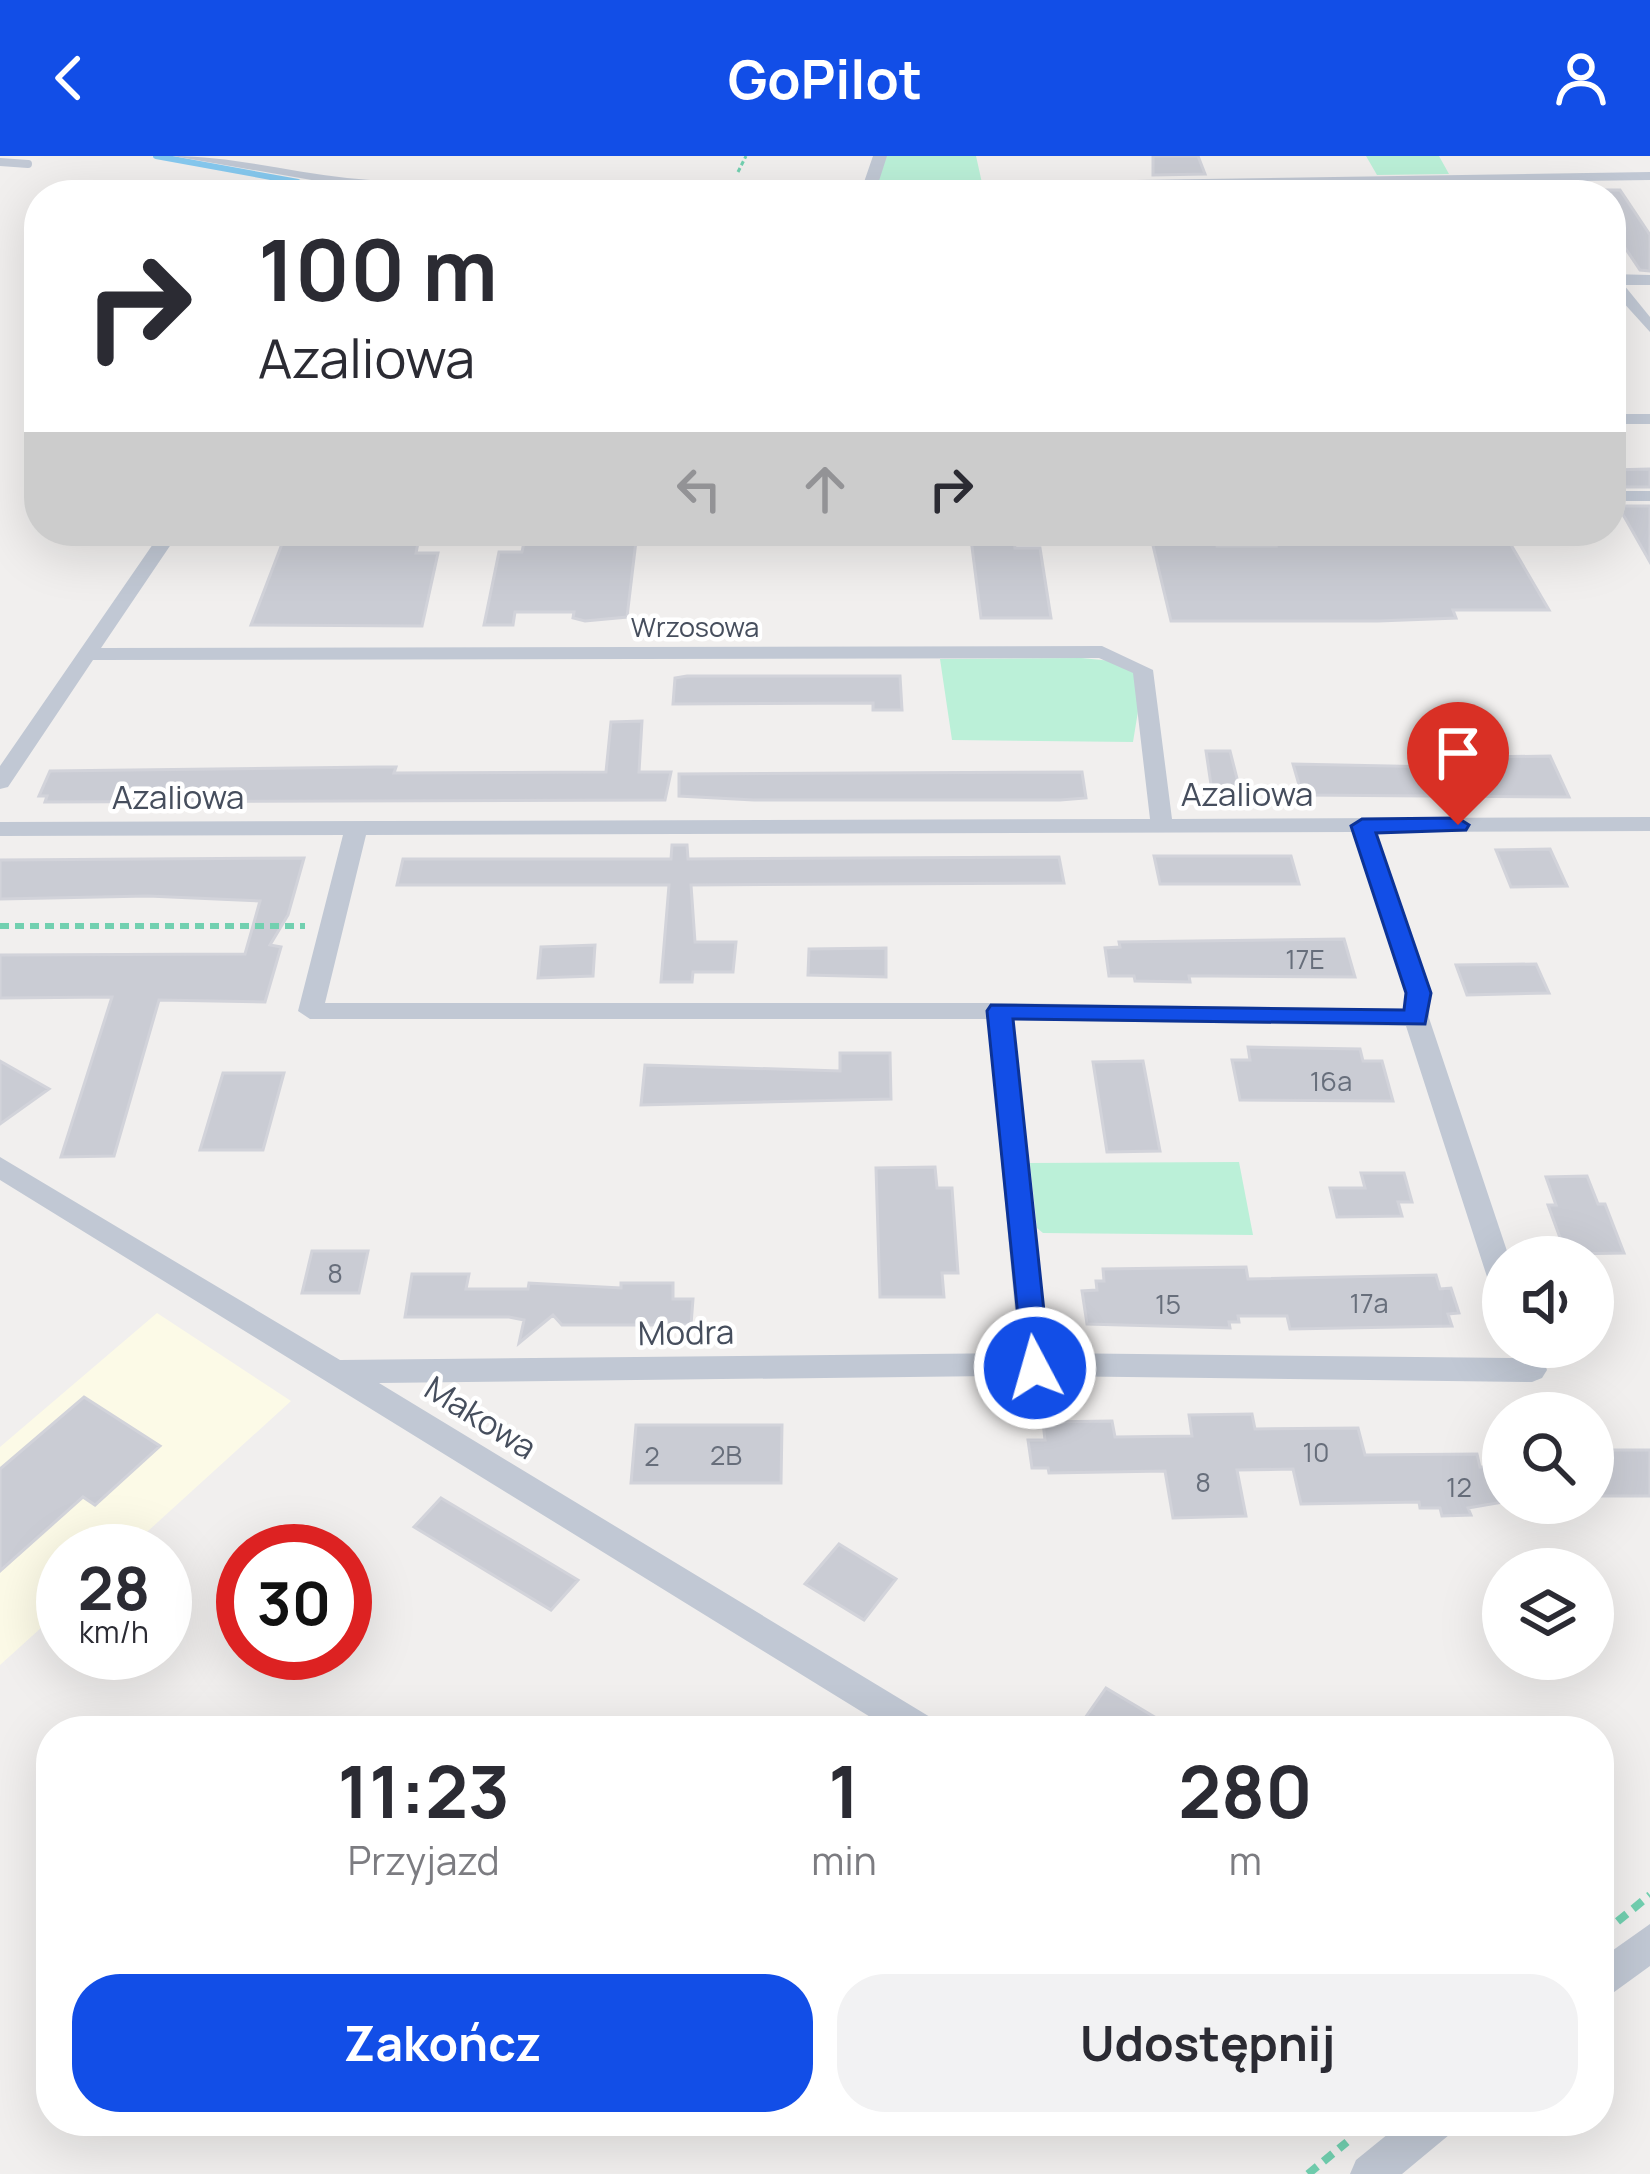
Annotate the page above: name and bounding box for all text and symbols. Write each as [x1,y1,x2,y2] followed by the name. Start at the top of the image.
[728,41,922,115] text: GoPilot
[36,45,102,111] icon: back
[1548,45,1614,111] icon: person
[258,211,498,326] text: 100 m
[60,228,216,384] icon: right
[258,320,475,394] text: Azaliowa
[666,456,732,522] icon: left
[792,456,858,522] icon: ahead
[918,456,984,522] icon: right
[631,608,759,645] street label: Wrzosowa
[1407,702,1509,825] pin
[1425,720,1491,786] icon: arrive
[1181,771,1313,816] street label: Azaliowa
[112,774,244,819] street label: Azaliowa
[1285,940,1325,977] house number: 17E
[1310,1062,1352,1099] house number: 16a
[1482,1236,1614,1680] map controls
[1482,1236,1614,1368] button: sound
[327,1254,343,1291] house number: 8
[1349,1284,1389,1321] house number: 17a
[1155,1285,1181,1322] house number: 15
[972,1305,1098,1431] position arrow
[637,1309,735,1355] street label: Modra
[417,1365,545,1469] street label: Makowa
[1482,1392,1614,1524] button: search
[1303,1433,1330,1470] house number: 10
[710,1436,742,1473] house number: 2B
[644,1437,660,1474] house number: 2
[1195,1463,1211,1500] house number: 8
[1446,1468,1472,1505] house number: 12
[216,1524,372,1680] speed limit sign: 30
[78,1546,150,1628] text: 28
[1482,1548,1614,1680] button: layers
[79,1611,149,1652] text: km/h
[337,1741,510,1840] text: 11:23
[828,1741,860,1840] text: 1
[1178,1741,1313,1840] text: 280
[348,1833,500,1887] text: Przyjazd
[811,1833,877,1887] text: min
[1229,1833,1262,1887] text: m
[72,1974,813,2112] button: Zakończ
[837,1974,1578,2112] button: Udostępnij

